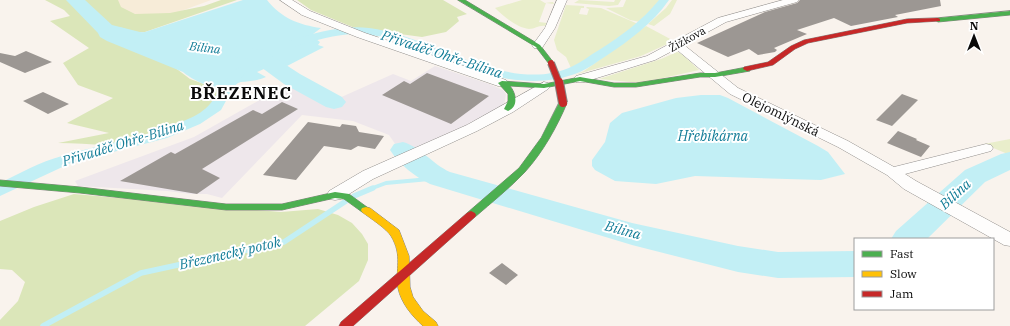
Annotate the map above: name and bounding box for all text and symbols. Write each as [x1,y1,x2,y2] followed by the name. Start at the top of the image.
[954,16,994,56] north arrow
[970,19,979,33] text: N
[666,23,708,55] street label: Žižkova
[378,26,505,82] water label: Přivaděč Ohře-Bílina
[188,38,222,57] water label: Bílina
[190,82,292,104] district label: BŘEZENEC
[739,88,822,141] street label: Olejomlýnská
[59,116,186,170] water label: Přivaděč Ohře-Bílina
[677,127,749,145] water label: Hřebíkárna
[935,175,975,214] water label: Bílina
[602,216,643,244] water label: Bílina
[176,232,283,274] water label: Březenecký potok
[854,238,994,310] legend
[890,246,914,261] text: Fast
[890,266,917,281] text: Slow
[890,286,914,301] text: Jam

